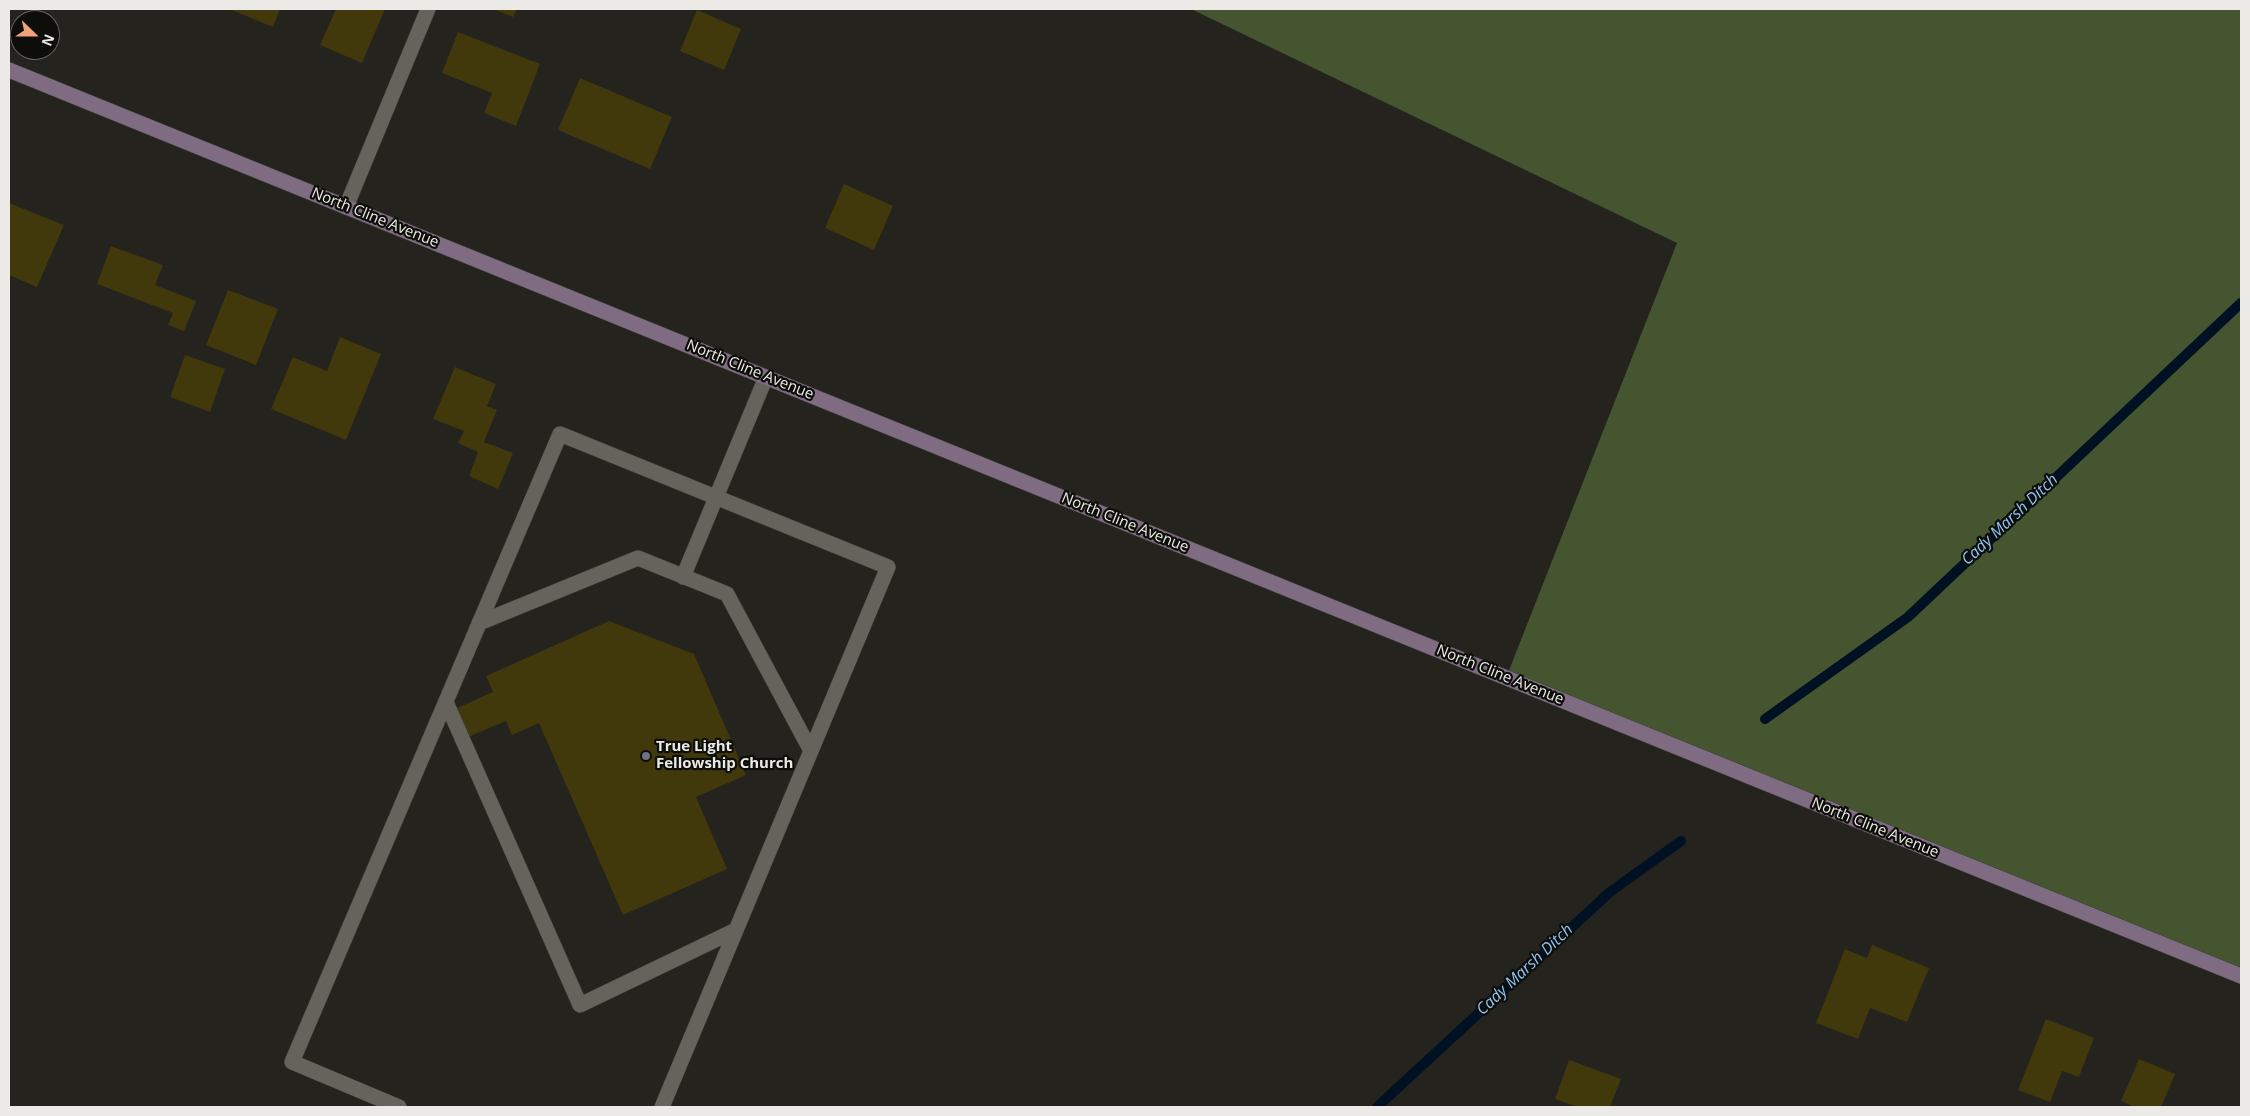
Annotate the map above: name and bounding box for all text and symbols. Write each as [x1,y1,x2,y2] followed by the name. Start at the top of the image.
[10,10,60,60] north arrow
[38,32,59,49] text: N
[309,184,441,252] street label: North Cline Avenue
[684,336,816,404] street label: North Cline Avenue
[1958,470,2062,570] water label: Cady Marsh Ditch
[1059,489,1191,557] street label: North Cline Avenue
[1434,641,1566,709] street label: North Cline Avenue
[656,738,793,773] place label: True Light Fellowship Church
[640,750,652,762] marker: True Light Fellowship Church
[1809,794,1941,862] street label: North Cline Avenue
[1473,920,1577,1020] water label: Cady Marsh Ditch

